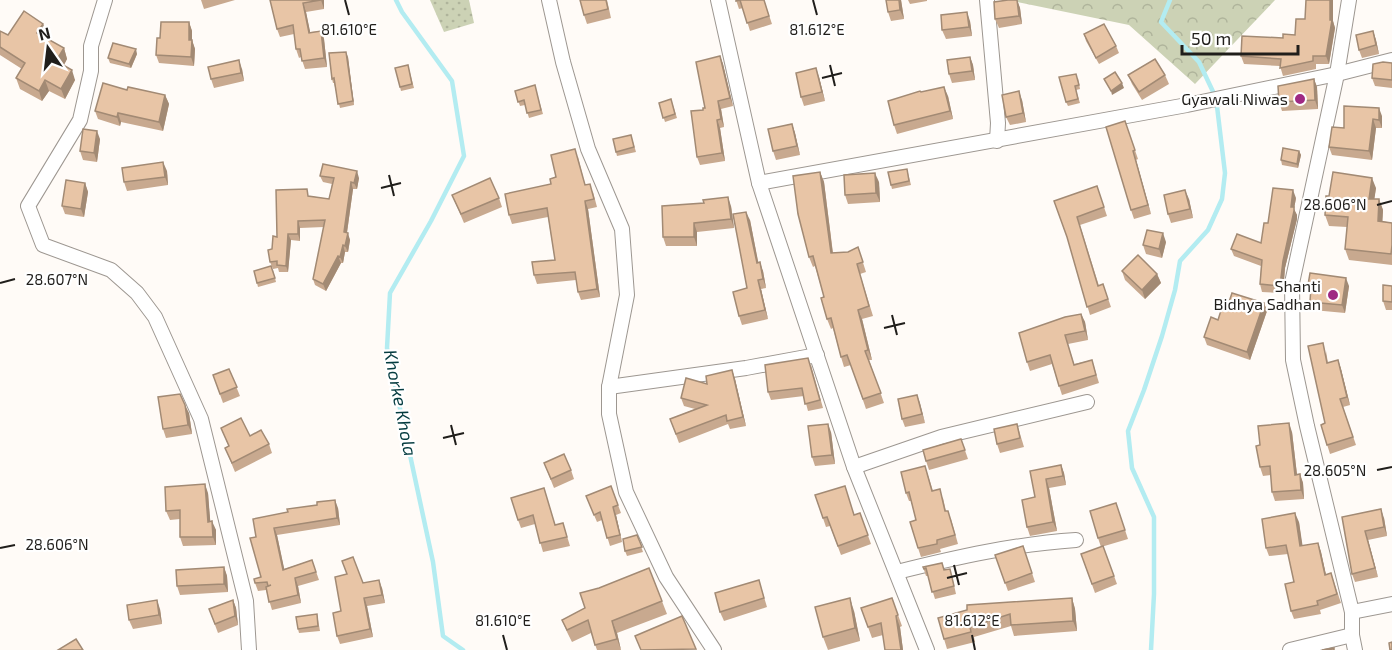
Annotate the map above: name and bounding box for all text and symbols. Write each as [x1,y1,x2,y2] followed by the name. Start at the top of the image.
[18,18,78,78] north arrow
[1182,18,1298,56] scale bar
[321,20,377,38] text: 81.610°E
[789,20,845,38] text: 81.612°E
[36,22,52,44] text: N
[1191,27,1231,49] text: 50 m
[1181,89,1288,108] place label: Gyawali Niwas
[1293,92,1307,106] marker: Gyawali Niwas
[1303,195,1367,213] text: 28.606°N
[26,270,88,288] text: 28.607°N
[1214,276,1321,313] place label: Shanti Bidhya Sadhan
[1326,288,1340,302] marker: Shanti Bidhya Sadhan
[380,348,422,458] water label: Khorke Khola
[1304,461,1366,479] text: 28.605°N
[25,535,89,553] text: 28.606°N
[475,611,531,629] text: 81.610°E
[944,611,1000,629] text: 81.612°E

